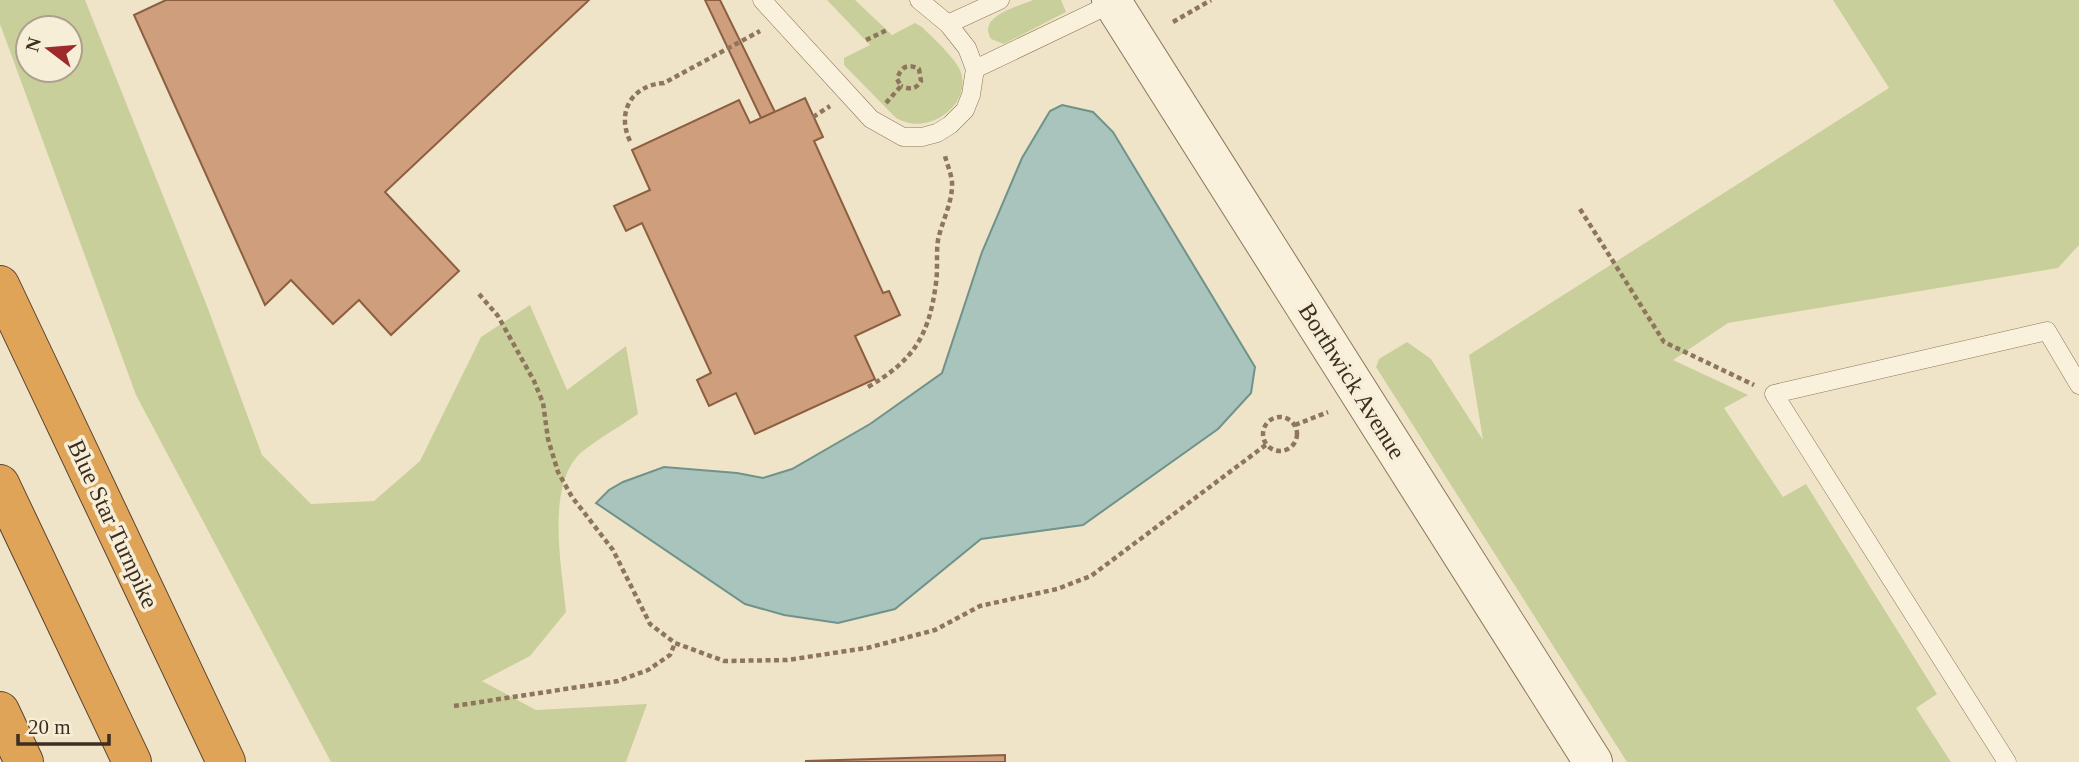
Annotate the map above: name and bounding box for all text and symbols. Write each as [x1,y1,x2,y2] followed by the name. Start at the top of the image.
[14,14,84,84] north arrow
[21,35,45,54] text: N
[1294,298,1410,464] street label: Borthwick Avenue
[63,436,163,612] street label: Blue Star Turnpike
[18,702,108,746] scale bar
[28,715,71,739] text: 20 m

